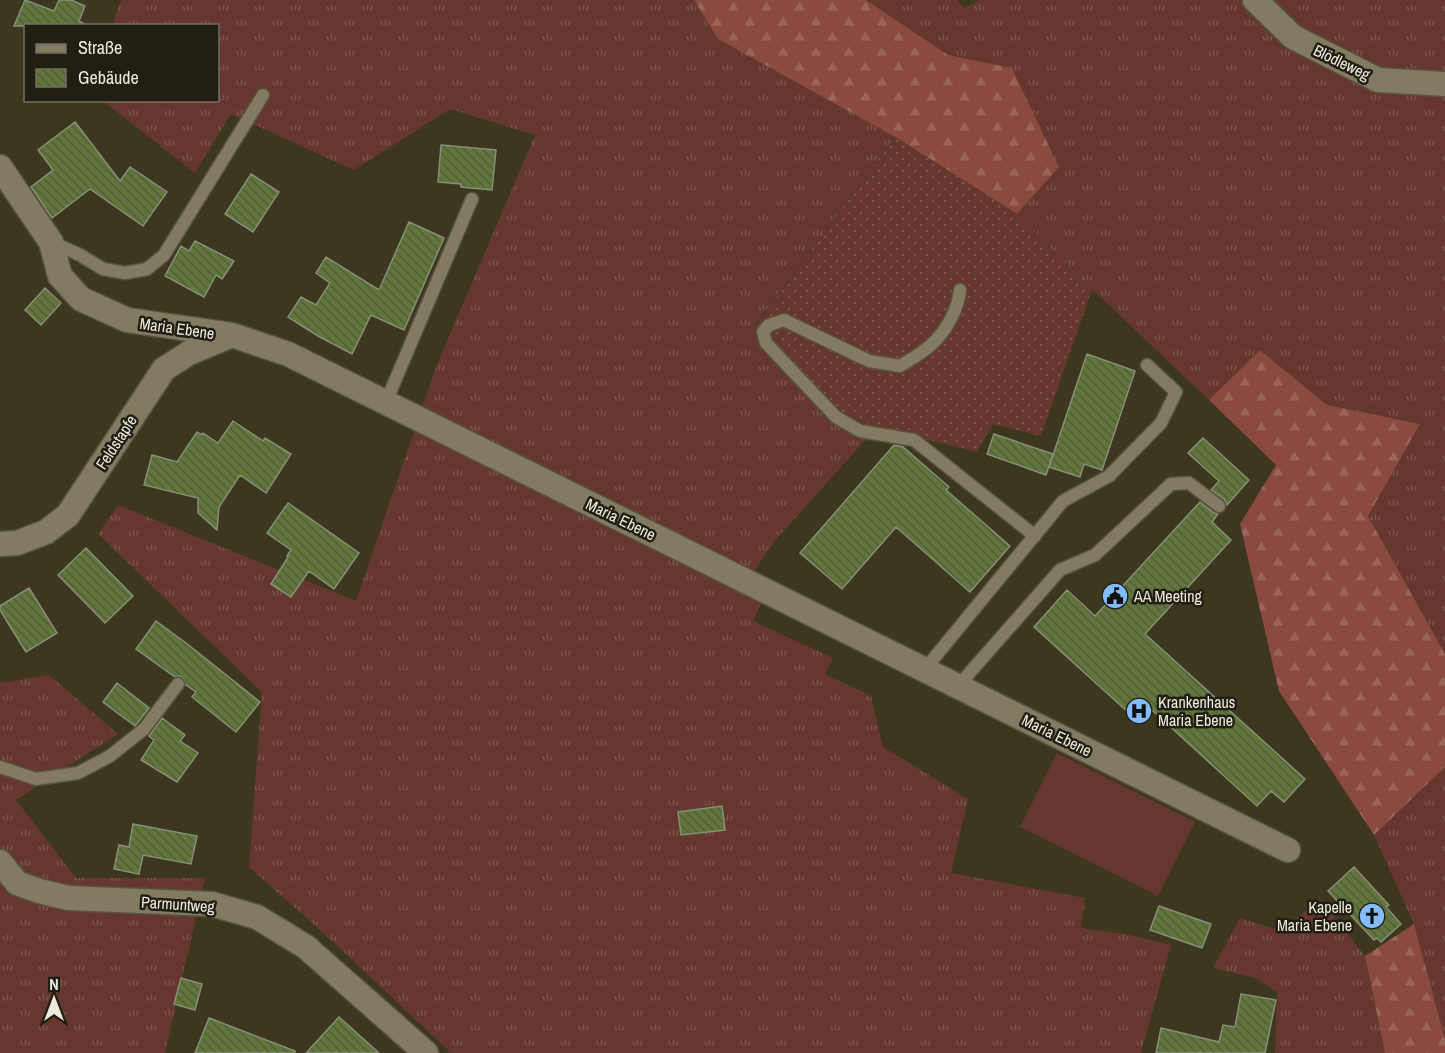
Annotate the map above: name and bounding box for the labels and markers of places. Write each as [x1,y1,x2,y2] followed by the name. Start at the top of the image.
[1100,581,1130,611] public building icon: AA Meeting
[1133,585,1203,607] place label: AA Meeting
[1158,691,1235,731] place label: Krankenhaus Maria Ebene
[1124,696,1154,726] hospital icon: Krankenhaus Maria Ebene
[1277,896,1352,936] place label: Kapelle Maria Ebene
[1357,901,1387,931] church icon: Kapelle Maria Ebene

